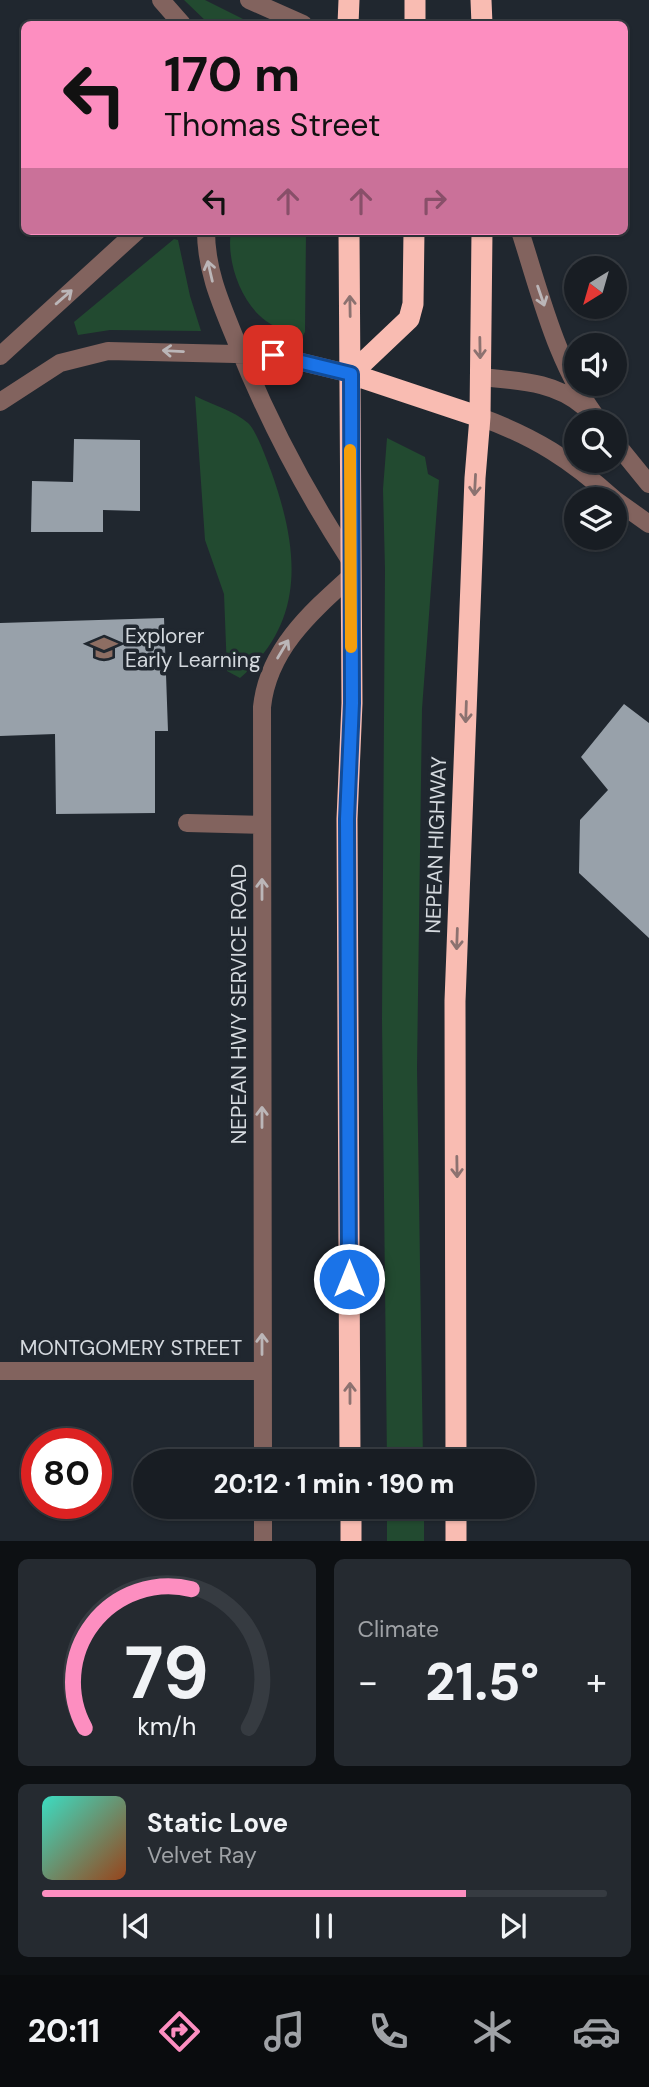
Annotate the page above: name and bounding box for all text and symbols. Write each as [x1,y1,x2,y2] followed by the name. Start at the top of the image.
[164,42,300,106] text: 170 m
[49,49,140,140] icon: left
[164,104,381,146] text: Thomas Street
[196,182,234,220] icon: left
[269,182,307,220] icon: ahead
[342,182,380,220] icon: ahead
[415,182,453,220] icon: right
[564,256,626,318] north arrow
[564,256,627,550] map controls
[203,260,216,282] one-way arrow
[536,284,548,306] one-way arrow
[55,290,73,306] one-way arrow
[343,294,357,317] one-way arrow
[243,325,303,385] pin
[564,333,627,396] button: sound
[254,336,292,374] icon: arrive
[473,336,487,359] one-way arrow
[162,345,185,358] one-way arrow
[564,410,627,473] button: search
[469,473,482,496] one-way arrow
[564,487,627,550] button: layers
[125,622,261,674] place label: Explorer Early Learning
[89,633,119,663] school or university icon: Explorer Early Learning
[277,639,291,659] one-way arrow
[459,700,472,723] one-way arrow
[419,756,453,934] street label: NEPEAN HIGHWAY
[225,864,253,1144] street label: NEPEAN HWY SERVICE ROAD
[255,878,269,901] one-way arrow
[451,927,464,950] one-way arrow
[255,1105,269,1128] one-way arrow
[450,1155,464,1178] one-way arrow
[312,1242,386,1316] position arrow
[255,1333,269,1356] one-way arrow
[20,1334,242,1362] street label: MONTGOMERY STREET
[343,1382,357,1405] one-way arrow
[21,1428,112,1519] speed limit sign: 80
[214,1467,454,1501] text: 20:12 · 1 min · 190 m
[358,1614,439,1644] text: Climate
[124,1627,209,1722] text: 79
[425,1648,539,1716] text: 21.5°
[358,1657,378,1707] text: −
[586,1657,607,1707] text: +
[137,1710,196,1743] text: km/h
[147,1806,288,1840] text: Static Love
[147,1840,257,1870] text: Velvet Ray
[117,1907,155,1945] icon: previous
[305,1907,343,1945] icon: pause
[494,1907,532,1945] icon: next
[155,2007,204,2056] icon: directions
[260,2007,309,2056] icon: music
[364,2007,413,2056] icon: phone
[468,2007,517,2056] icon: climate
[572,2007,621,2056] icon: car
[28,2010,100,2052] text: 20:11

